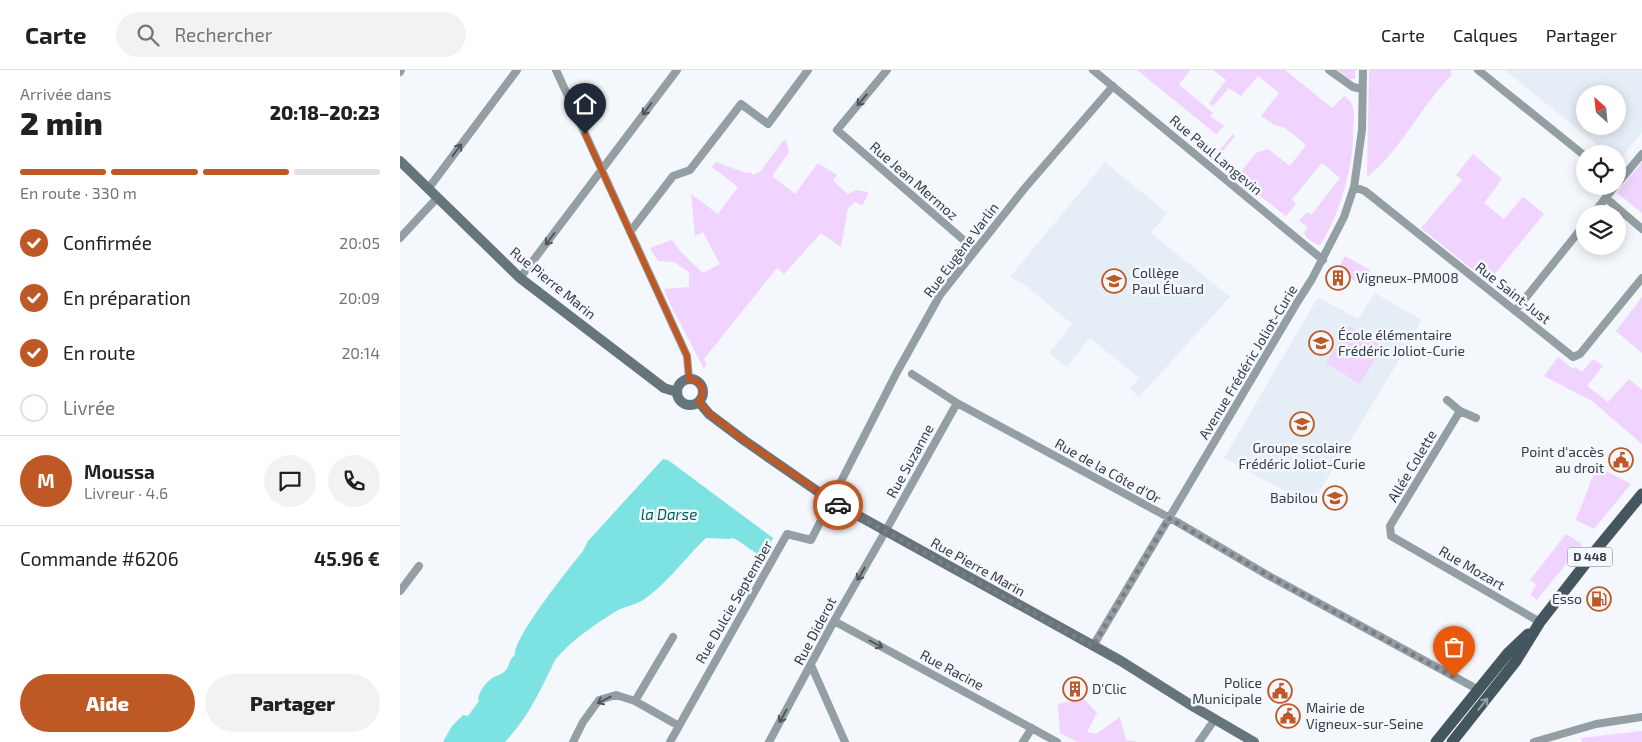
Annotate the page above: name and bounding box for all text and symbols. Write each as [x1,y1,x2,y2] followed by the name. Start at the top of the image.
[116,12,466,57] search box
[25,20,86,49] text: Carte
[134,21,162,49] icon: search
[174,23,272,46] text: Rechercher
[1381,24,1425,46] text: Carte
[1453,24,1518,46] text: Calques
[1546,24,1617,46] text: Partager
[564,83,606,134] pin
[20,84,111,103] text: Arrivée dans
[1576,85,1626,135] north arrow
[1576,85,1626,255] map controls
[571,90,599,118] icon: home
[856,93,867,106] one-way arrow
[270,101,380,124] text: 20:18–20:23
[642,102,653,115] one-way arrow
[20,103,103,141] text: 2 min
[1167,111,1266,198] street label: Rue Paul Langevin
[867,138,962,223] street label: Rue Jean Mermoz
[452,143,462,157] one-way arrow
[1576,145,1626,195] button: locate
[20,183,137,202] text: En route · 330 m
[920,199,1002,300] street label: Rue Eugène Varlin
[1576,205,1626,255] button: layers
[20,229,48,257] icon: check
[63,231,152,254] text: Confirmée
[544,232,555,245] one-way arrow
[339,233,380,252] text: 20:05
[507,243,600,322] street label: Rue Pierre Marin
[1472,258,1554,327] street label: Rue Saint-Just
[1132,264,1204,297] place label: Collège Paul Éluard
[1325,265,1351,291] building icon: Vigneux-PM008
[1101,268,1127,294] school or university icon: Collège Paul Éluard
[1356,269,1459,286] place label: Vigneux-PM008
[1195,281,1300,442] street label: Avenue Frédéric Joliot-Curie
[20,284,48,312] icon: check
[63,286,191,309] text: En préparation
[339,288,380,307] text: 20:09
[1338,326,1465,359] place label: École élémentaire Frédéric Joliot-Curie
[1308,330,1334,356] school or university icon: École élémentaire Frédéric Joliot-Curie
[20,339,48,367] icon: check
[63,341,135,364] text: En route
[341,343,380,362] text: 20:14
[63,396,115,419] text: Livrée
[1289,411,1315,437] school or university icon: Groupe scolaire Frédéric Joliot-Curie
[882,421,937,501] street label: Rue Suzanne
[1383,427,1440,505] street label: Allée Colette
[1052,434,1165,507] street label: Rue de la Côte d'Or
[1239,439,1366,472] place label: Groupe scolaire Frédéric Joliot-Curie
[1521,443,1604,476] place label: Point d'accès au droit
[1608,447,1634,473] public building icon: Point d'accès au droit
[264,455,316,507] button: chat
[328,455,380,507] button: phone
[84,460,155,483] text: Moussa
[37,469,55,492] text: M
[813,480,863,530] courier
[84,483,168,502] text: Livreur · 4.6
[1322,485,1348,511] school or university icon: Babilou
[1270,489,1318,506] place label: Babilou
[824,491,852,519] icon: car
[641,505,697,523] water label: la Darse
[928,534,1028,600] street label: Rue Pierre Marin
[691,537,776,666] street label: Rue Dulcie September
[1436,542,1508,593] street label: Rue Mozart
[20,547,179,570] text: Commande #6206
[314,547,380,570] text: 45.96 €
[1568,548,1612,567] road number: D 448
[856,566,865,581] one-way arrow
[1586,586,1612,612] fuel station icon: Esso
[1552,590,1582,607] place label: Esso
[790,594,840,668] street label: Rue Diderot
[1433,626,1475,677] pin
[1440,633,1468,661] icon: bag
[869,640,883,650] one-way arrow
[918,646,987,693] street label: Rue Racine
[20,674,195,732] button: Aide
[205,674,380,732] button: Partager
[1192,674,1262,707] place label: Police Municipale
[1062,676,1088,702] building icon: D'Clic
[1267,678,1293,704] public building icon: Police Municipale
[1092,680,1127,697] place label: D'Clic
[597,695,612,705] one-way arrow
[1477,698,1488,711] one-way arrow
[1306,699,1424,732] place label: Mairie de Vigneux-sur-Seine
[1275,703,1301,729] public building icon: Mairie de Vigneux-sur-Seine
[778,709,788,724] one-way arrow

